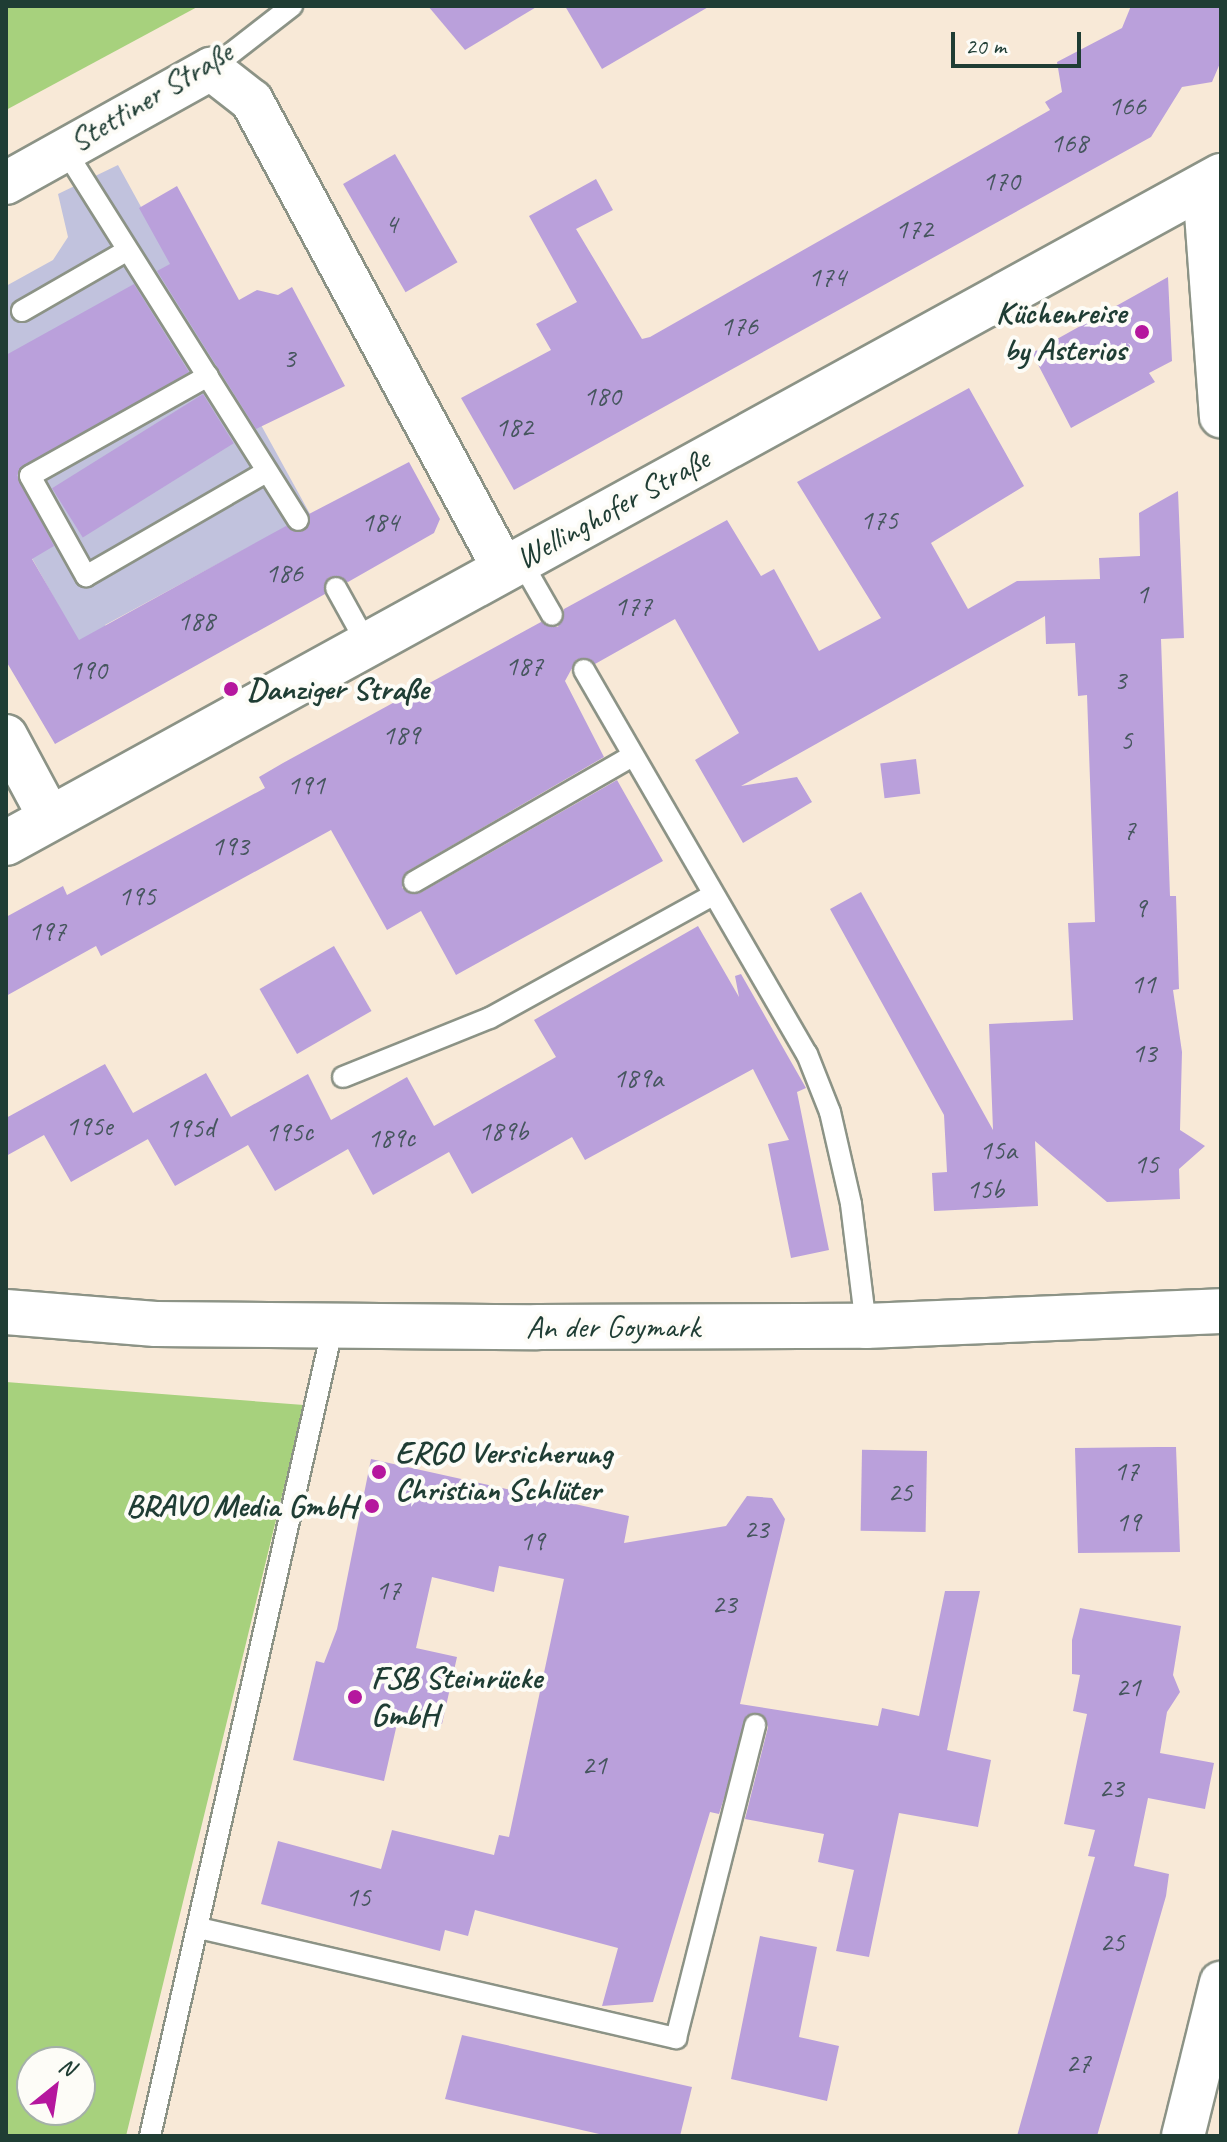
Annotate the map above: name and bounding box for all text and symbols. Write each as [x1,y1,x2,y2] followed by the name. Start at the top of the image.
[955,16,1085,66] scale bar
[965,31,1006,61] text: 20 m
[62,33,240,161] street label: Stettiner Straße
[1108,89,1146,123] house number: 166
[1050,126,1088,160] house number: 168
[982,164,1020,198] house number: 170
[385,207,397,241] house number: 4
[895,212,933,246] house number: 172
[808,260,846,294] house number: 174
[996,295,1126,370] place label: Küchenreise by Asterios
[720,309,758,343] house number: 176
[1133,323,1151,341] marker: Küchenreise by Asterios
[283,341,295,375] house number: 3
[583,379,621,413] house number: 180
[495,410,533,444] house number: 182
[509,440,717,578] street label: Wellinghofer Straße
[860,503,898,537] house number: 175
[361,505,399,539] house number: 184
[265,556,303,590] house number: 186
[1136,577,1148,611] house number: 1
[614,589,652,623] house number: 177
[177,604,215,638] house number: 188
[505,649,543,683] house number: 187
[69,653,107,687] house number: 190
[1114,663,1126,697] house number: 3
[247,670,429,708] place label: Danziger Straße
[222,680,240,698] marker: Danziger Straße
[382,718,420,752] house number: 189
[1120,723,1132,757] house number: 5
[287,768,325,802] house number: 191
[1123,813,1135,847] house number: 7
[211,829,249,863] house number: 193
[118,879,156,913] house number: 195
[1134,891,1146,925] house number: 9
[28,914,66,948] house number: 197
[1130,967,1156,1001] house number: 11
[1131,1036,1157,1070] house number: 13
[613,1061,663,1095] house number: 189a
[66,1109,112,1143] house number: 195e
[166,1111,214,1145] house number: 195d
[478,1114,528,1148] house number: 189b
[265,1115,313,1149] house number: 195c
[367,1121,415,1155] house number: 189c
[979,1133,1017,1167] house number: 15a
[1133,1147,1159,1181] house number: 15
[966,1172,1004,1206] house number: 15b
[526,1308,700,1346] street label: An der Goymark
[395,1435,611,1510] place label: ERGO Versicherung Christian Schlüter
[1113,1454,1139,1488] house number: 17
[370,1463,388,1481] marker: ERGO Versicherung Christian Schlüter
[887,1475,913,1509] house number: 25
[127,1487,356,1525] place label: BRAVO Media GmbH
[363,1497,381,1515] marker: BRAVO Media GmbH
[1115,1505,1141,1539] house number: 19
[743,1512,769,1546] house number: 23
[519,1524,545,1558] house number: 19
[375,1573,401,1607] house number: 17
[711,1587,737,1621] house number: 23
[371,1660,542,1735] place label: FSB Steinrücke GmbH
[1115,1670,1141,1704] house number: 21
[346,1688,364,1706] marker: FSB Steinrücke GmbH
[581,1748,607,1782] house number: 21
[1098,1771,1124,1805] house number: 23
[345,1880,371,1914] house number: 15
[1099,1925,1125,1959] house number: 25
[16,2046,96,2126] north arrow
[1065,2046,1091,2080] house number: 27
[54,2051,80,2082] text: N

